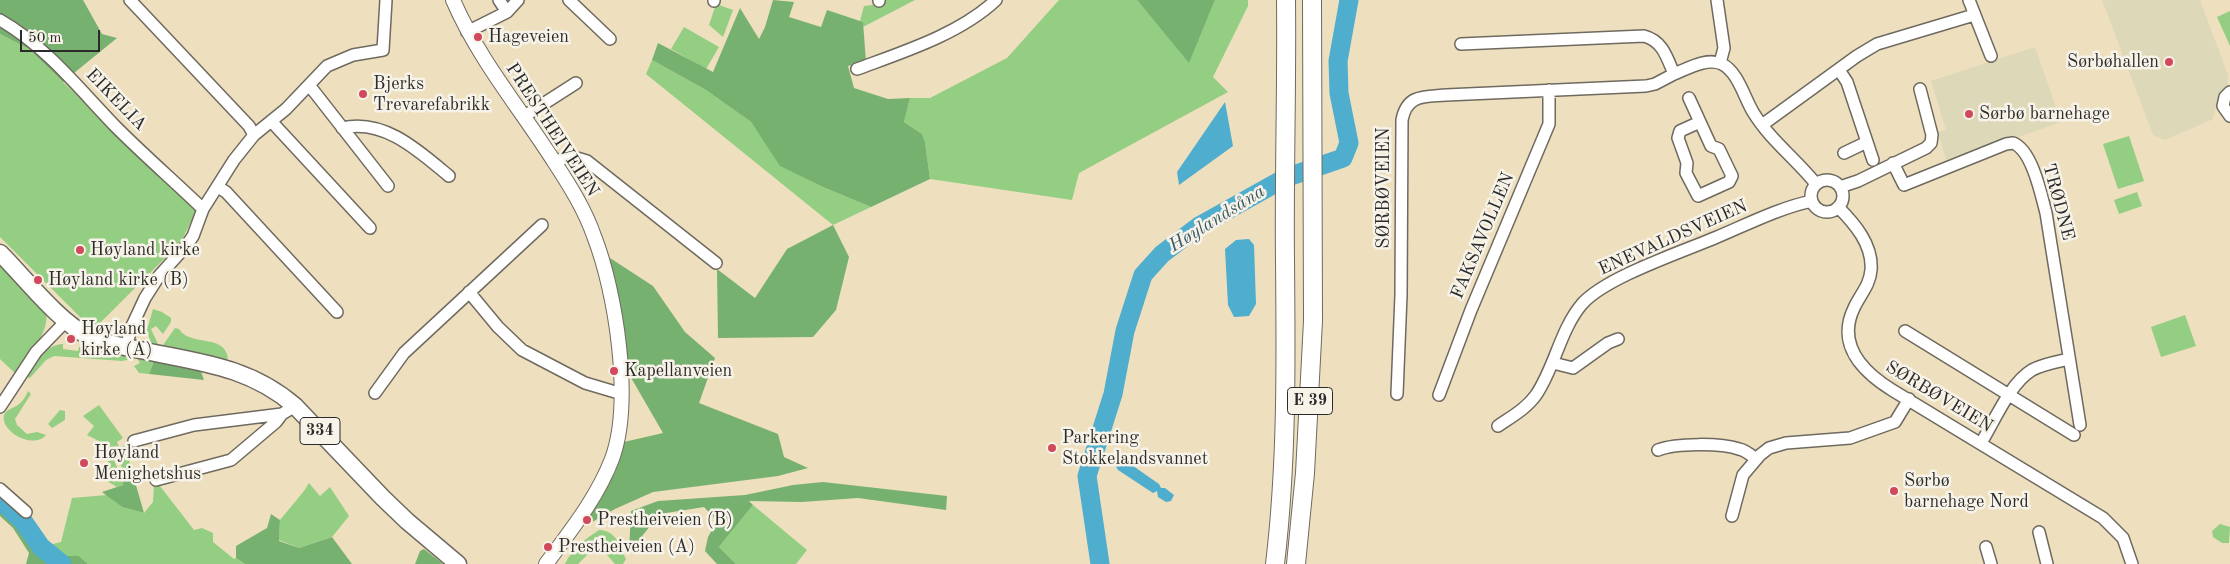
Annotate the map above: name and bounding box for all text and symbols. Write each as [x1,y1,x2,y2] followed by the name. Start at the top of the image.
[22,20,102,52] scale bar
[488,26,569,48] place label: Hageveien
[28,31,62,46] text: 50 m
[472,31,484,43] marker: Hageveien
[2067,51,2159,73] place label: Sørbøhallen
[2163,56,2175,68] marker: Sørbøhallen
[501,59,603,201] street label: PRESTHEIVEIEN
[81,64,151,136] street label: EIKELIA
[373,73,490,116] place label: Bjerks Trevarefabrikk
[357,88,369,100] marker: Bjerks Trevarefabrikk
[1979,103,2110,125] place label: Sørbø barnehage
[1963,108,1975,120] marker: Sørbø barnehage
[1373,127,1395,249] street label: SØRBØVEIEN
[2037,161,2079,243] street label: TRØDNE
[1447,170,1519,302] street label: FAKSAVOLLEN
[1165,180,1269,258] water label: Høylandsåna
[1595,195,1751,281] street label: ENEVALDSVEIEN
[90,239,200,261] place label: Høyland kirke
[74,244,86,256] marker: Høyland kirke
[48,269,189,291] place label: Høyland kirke (B)
[32,274,44,286] marker: Høyland kirke (B)
[81,318,152,360] place label: Høyland kirke (A)
[65,333,77,345] marker: Høyland kirke (A)
[1881,356,1997,438] street label: SØRBØVEIEN
[624,360,732,382] place label: Kapellanveien
[608,365,620,377] marker: Kapellanveien
[1288,388,1332,414] road number: E 39
[300,418,340,444] road number: 334
[1062,427,1208,469] place label: Parkering Stokkelandsvannet
[94,442,201,484] place label: Høyland Menighetshus
[1046,442,1058,454] marker: Parkering Stokkelandsvannet
[78,457,90,469] marker: Høyland Menighetshus
[1904,470,2029,512] place label: Sørbø barnehage Nord
[1888,485,1900,497] marker: Sørbø barnehage Nord
[597,509,733,531] place label: Prestheiveien (B)
[581,514,593,526] marker: Prestheiveien (B)
[558,536,695,558] place label: Prestheiveien (A)
[542,541,554,553] marker: Prestheiveien (A)

